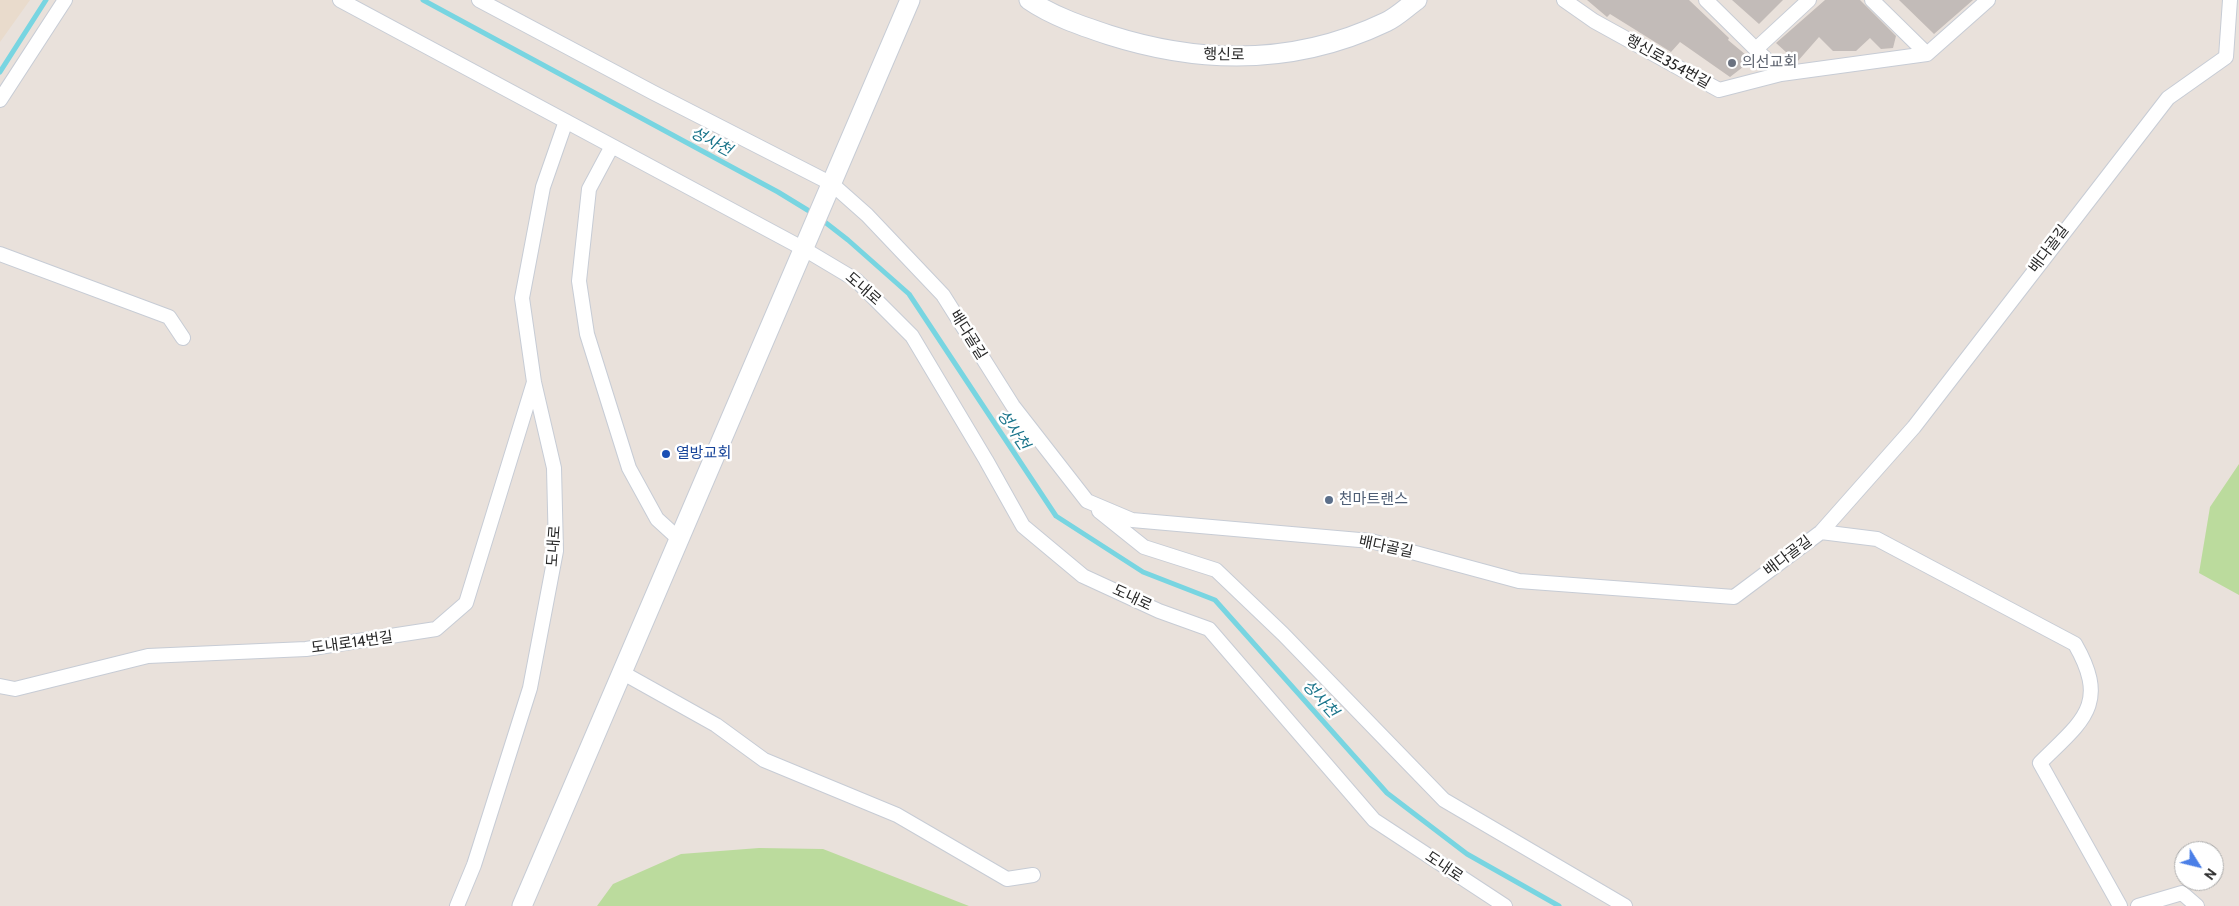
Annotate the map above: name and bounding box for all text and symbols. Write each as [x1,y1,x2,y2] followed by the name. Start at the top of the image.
[1623,31,1713,93] street label: 행신로354번길
[1203,46,1245,64] street label: 행신로
[1742,54,1797,72] place label: 의선교회
[1726,57,1738,69] marker: 의선교회
[687,123,735,161] water label: 성사천
[2025,222,2073,276] street label: 배다골길
[841,269,885,309] street label: 도내로
[946,307,990,363] street label: 배다골길
[993,406,1033,454] water label: 성사천
[676,445,731,463] place label: 열방교회
[660,448,672,460] marker: 열방교회
[1339,491,1408,509] place label: 천마트랜스
[1323,494,1335,506] marker: 천마트랜스
[544,525,564,567] street label: 도내로
[1357,532,1415,562] street label: 배다골길
[1761,532,1815,580] street label: 배다골길
[1109,581,1155,615] street label: 도내로
[310,628,394,658] street label: 도내로14번길
[1298,676,1342,722] water label: 성사천
[2174,841,2224,891] north arrow
[1422,848,1466,886] street label: 도내로
[2200,865,2221,884] text: N

